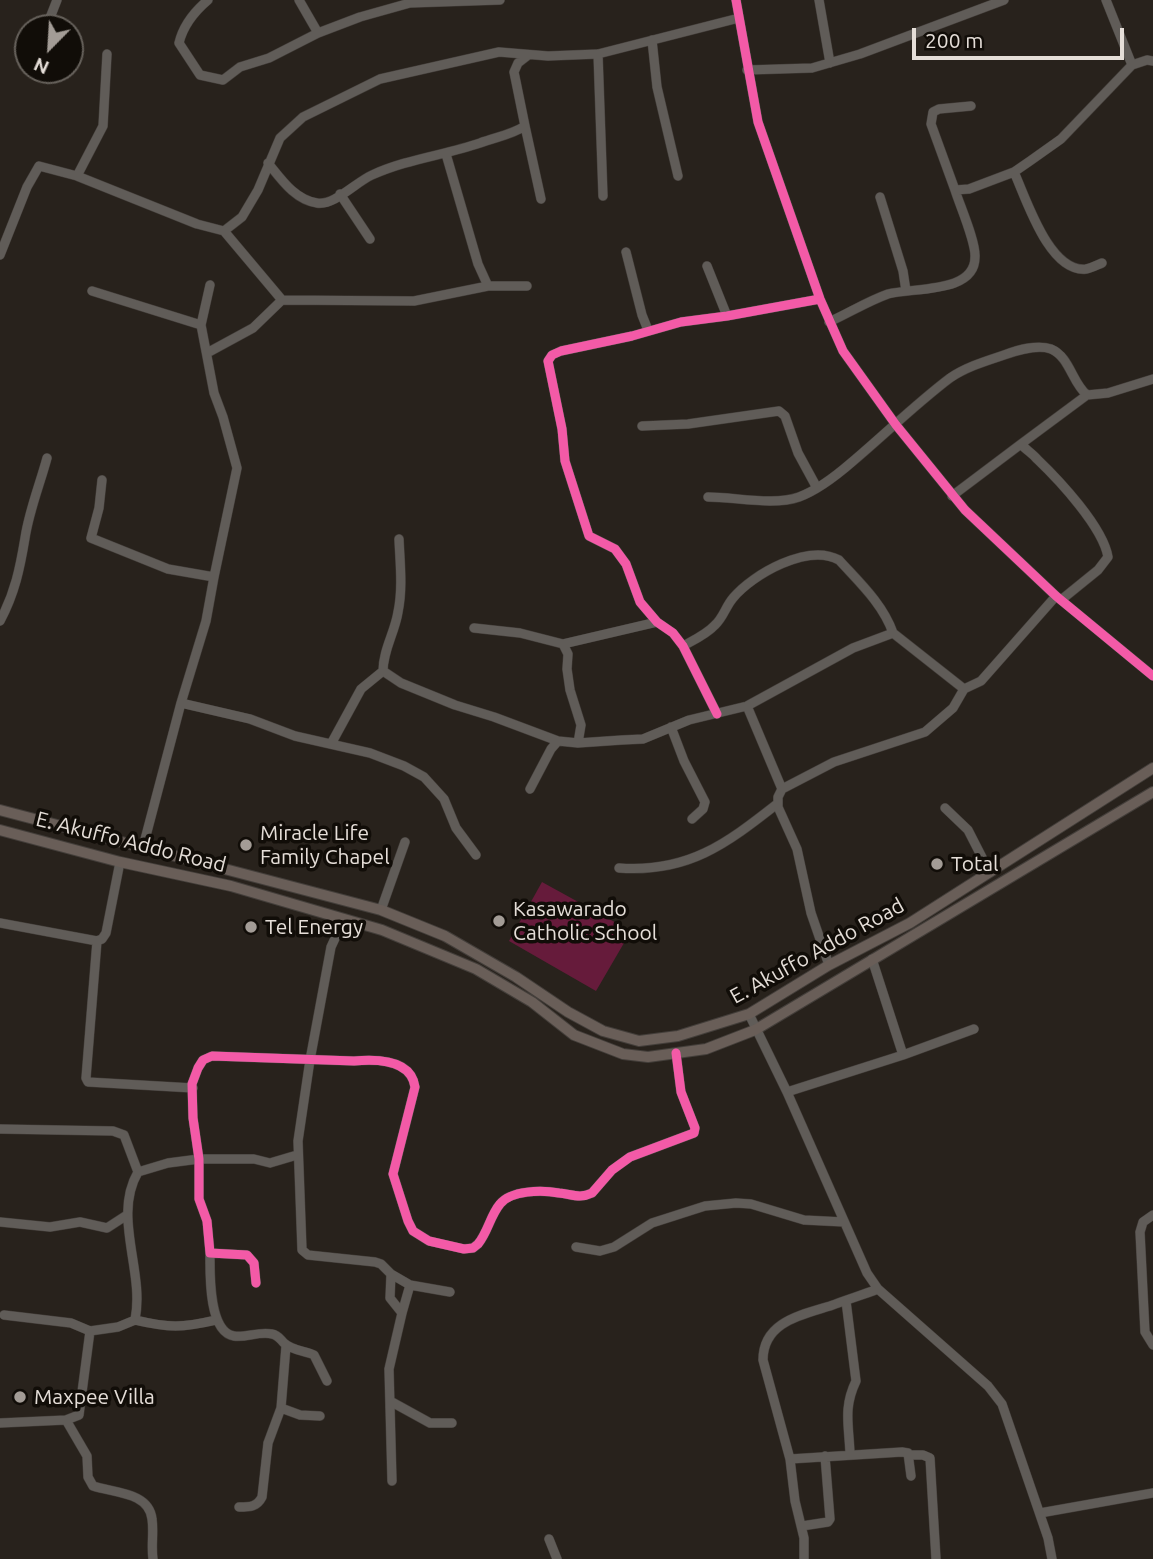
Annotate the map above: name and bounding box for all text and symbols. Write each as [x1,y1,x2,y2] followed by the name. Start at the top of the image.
[14,14,84,84] north arrow
[915,14,1127,58] scale bar
[925,28,983,52] text: 200 m
[30,53,52,79] text: N
[33,806,229,878] street label: E. Akuffo Addo Road
[260,820,390,870] place label: Miracle Life Family Chapel
[238,837,254,853] marker: Miracle Life Family Chapel
[951,851,998,877] place label: Total
[929,856,945,872] marker: Total
[726,893,908,1009] street label: E. Akuffo Addo Road
[513,896,657,946] place label: Kasawarado Catholic School
[491,913,507,929] marker: Kasawarado Catholic School
[265,914,363,940] place label: Tel Energy
[243,919,259,935] marker: Tel Energy
[34,1384,155,1410] place label: Maxpee Villa
[12,1389,28,1405] marker: Maxpee Villa

